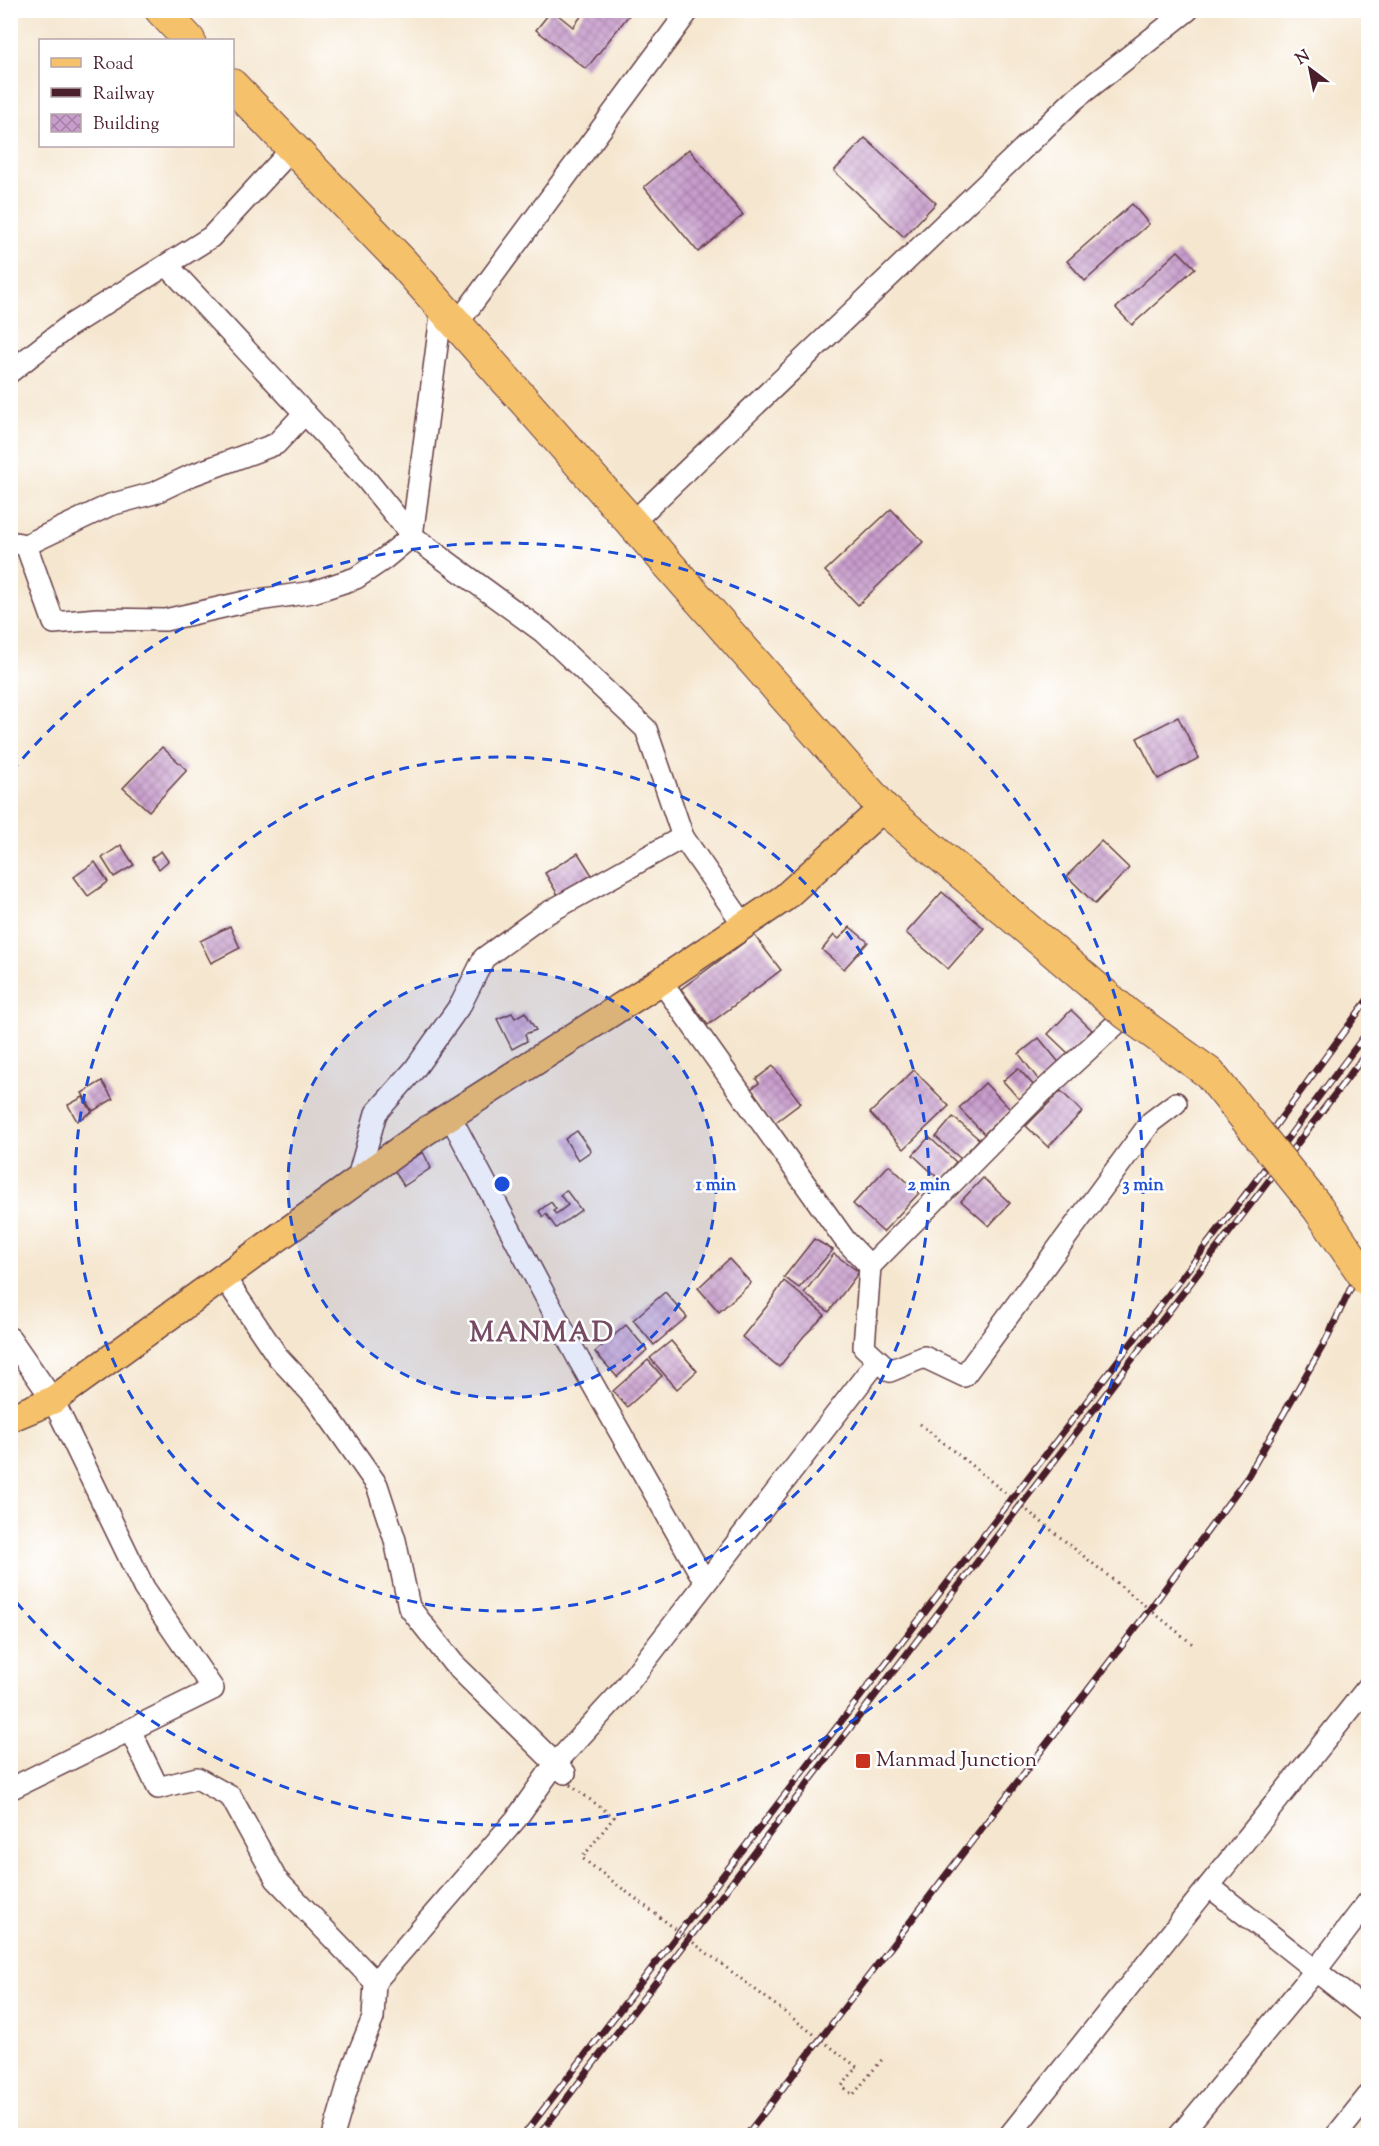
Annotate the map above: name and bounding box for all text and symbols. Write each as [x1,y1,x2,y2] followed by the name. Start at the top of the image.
[39,39,234,147] legend
[1280,39,1340,99] north arrow
[1292,45,1315,72] text: N
[93,52,133,78] text: Road
[93,82,155,108] text: Railway
[93,112,159,138] text: Building
[696,1173,737,1199] text: 1 min
[908,1173,951,1199] text: 2 min
[1122,1173,1164,1199] text: 3 min
[492,1174,512,1194] centre of rings
[469,1315,615,1354] district label: MANMAD
[876,1746,1037,1776] place label: Manmad Junction
[854,1752,872,1770] marker: Manmad Junction

